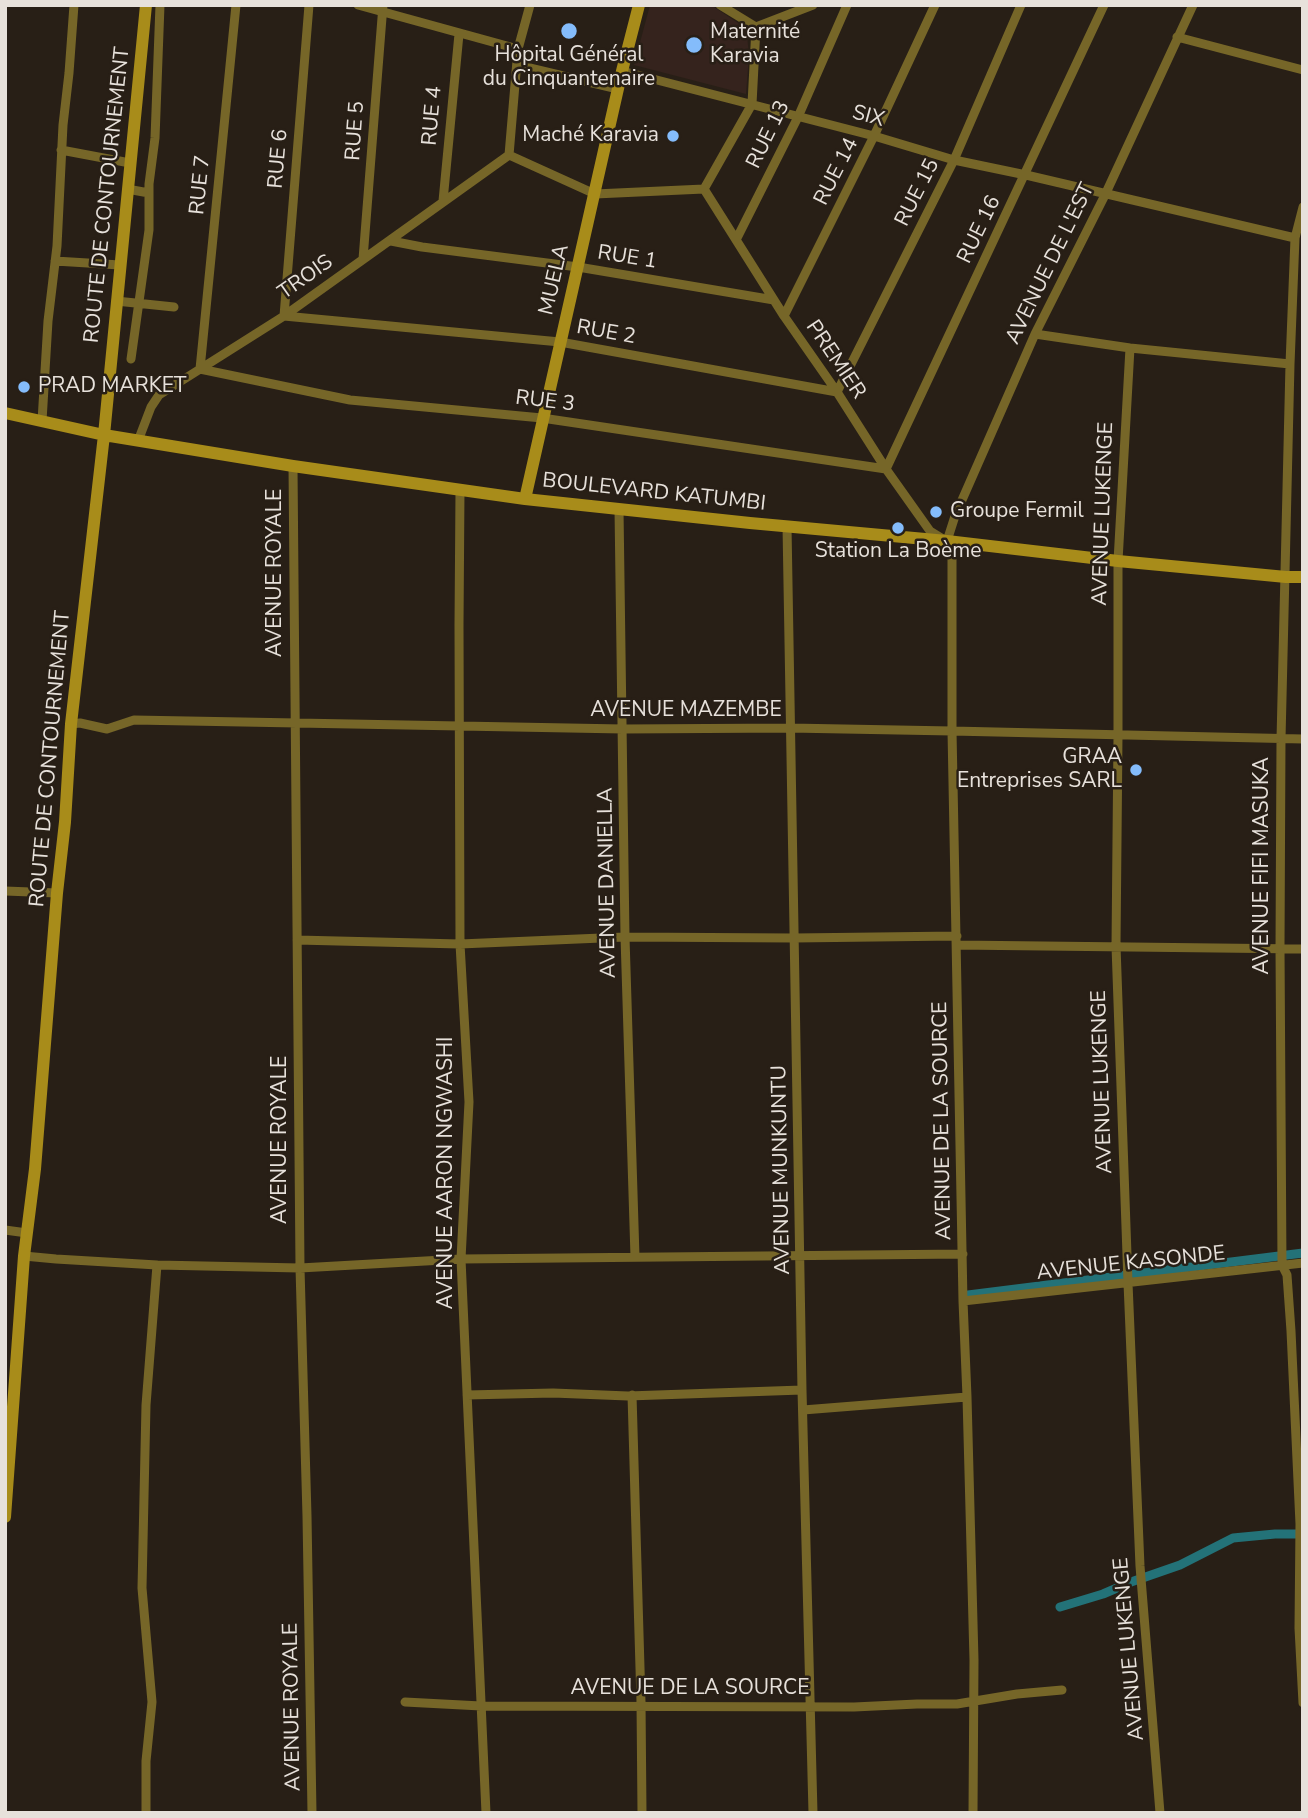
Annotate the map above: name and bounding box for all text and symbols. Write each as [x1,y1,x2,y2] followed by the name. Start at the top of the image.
[710,20,800,70] place label: Maternité Karavia
[559,21,579,41] marker: Hôpital Général du Cinquantenaire
[684,35,704,55] marker: Maternité Karavia
[483,43,655,93] place label: Hôpital Général du Cinquantenaire
[80,46,136,344] street label: ROUTE DE CONTOURNEMENT
[418,85,448,147] street label: RUE 4
[742,97,796,173] street label: RUE 13
[341,100,371,162] street label: RUE 5
[849,101,887,133] street label: SIX
[522,123,659,149] place label: Maché Karavia
[264,128,294,190] street label: RUE 6
[665,128,681,144] marker: Maché Karavia
[809,134,865,210] street label: RUE 14
[185,154,217,216] street label: RUE 7
[890,155,946,231] street label: RUE 15
[1001,179,1101,349] street label: AVENUE DE L'EST
[953,192,1007,268] street label: RUE 16
[596,241,658,275] street label: RUE 1
[535,242,575,318] street label: MUELA
[274,250,338,306] street label: TROIS
[574,315,638,351] street label: RUE 2
[800,316,870,404] street label: PREMIER
[38,374,186,400] place label: PRAD MARKET
[16,379,32,395] marker: PRAD MARKET
[514,386,576,418] street label: RUE 3
[1088,422,1120,606] street label: AVENUE LUKENGE
[541,469,767,517] street label: BOULEVARD KATUMBI
[263,489,289,657] street label: AVENUE ROYALE
[950,499,1084,525] place label: Groupe Fermil
[928,504,944,520] marker: Groupe Fermil
[890,520,906,536] marker: Station La Boème
[815,539,981,565] place label: Station La Boème
[25,610,77,908] street label: ROUTE DE CONTOURNEMENT
[590,698,782,724] street label: AVENUE MAZEMBE
[957,745,1122,795] place label: GRAA Entreprises SARL
[1250,757,1276,975] street label: AVENUE FIFI MASUKA
[1128,762,1144,778] marker: GRAA Entreprises SARL
[594,787,622,979] street label: AVENUE DANIELLA
[1087,990,1119,1174] street label: AVENUE LUKENGE
[928,1001,958,1241] street label: AVENUE DE LA SOURCE
[434,1037,460,1309] street label: AVENUE AARON NGWASHI
[268,1056,294,1224] street label: AVENUE ROYALE
[768,1065,796,1275] street label: AVENUE MUNKUNTU
[1035,1242,1227,1286] street label: AVENUE KASONDE
[1109,1556,1151,1742] street label: AVENUE LUKENGE
[279,1623,307,1791] street label: AVENUE ROYALE
[571,1676,809,1702] street label: AVENUE DE LA SOURCE

